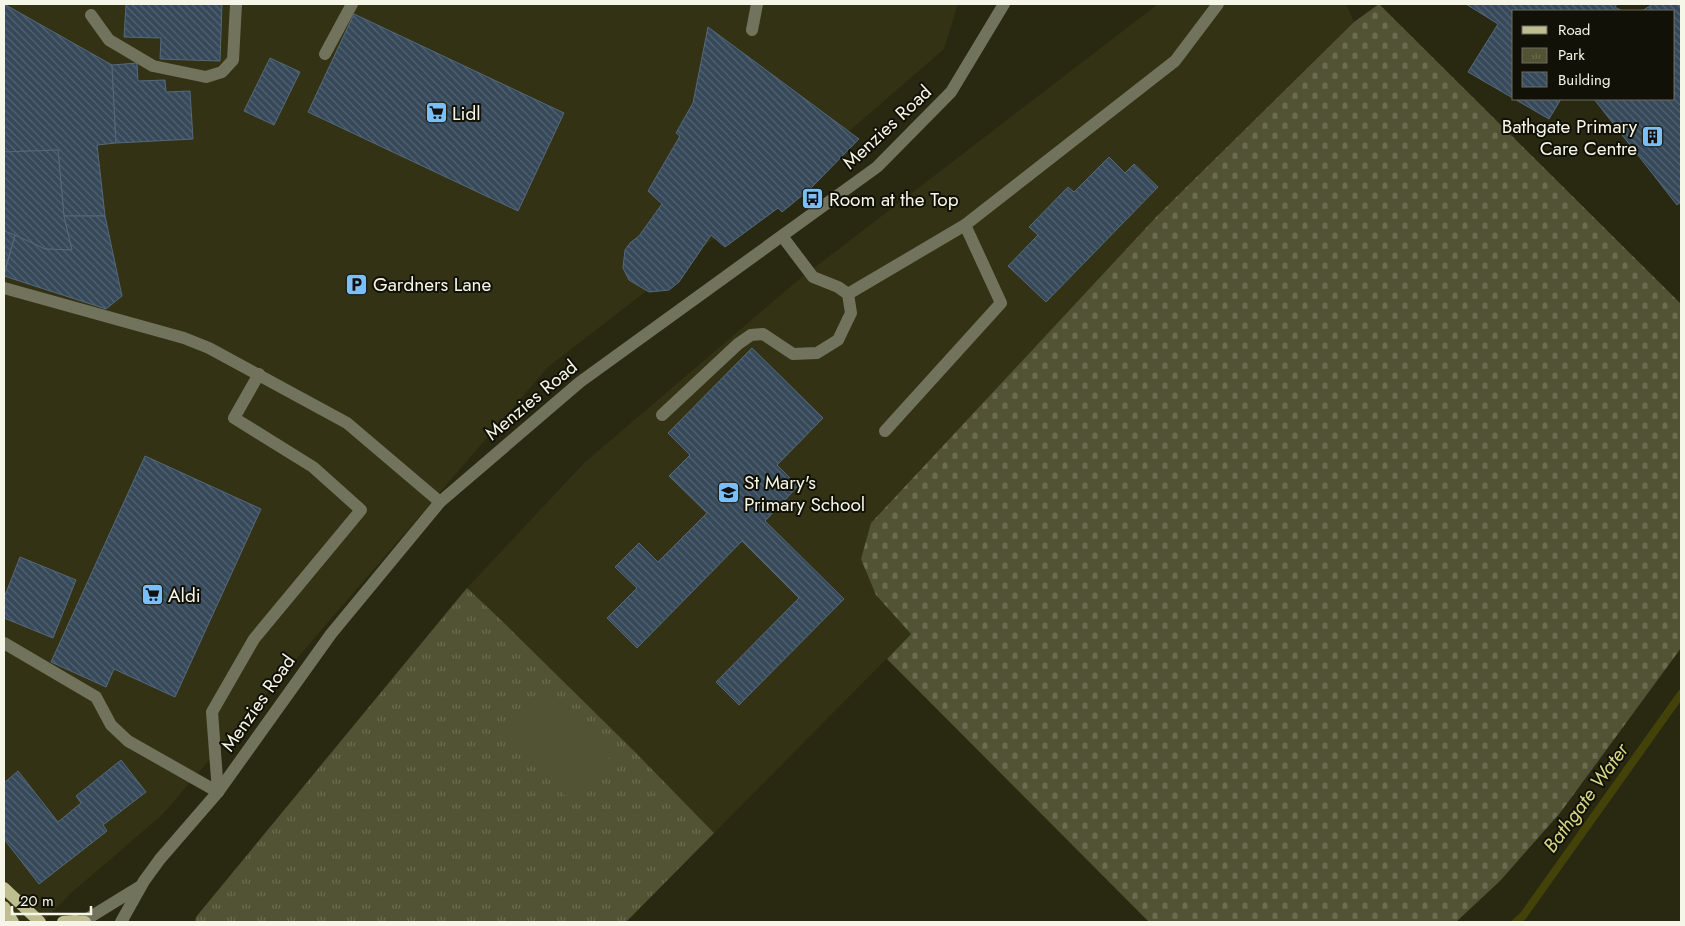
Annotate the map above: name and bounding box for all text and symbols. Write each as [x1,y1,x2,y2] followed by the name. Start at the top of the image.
[1512,10,1675,100] legend
[1558,19,1590,41] text: Road
[1558,44,1585,66] text: Park
[1558,69,1610,91] text: Building
[836,79,938,175] street label: Menzies Road
[452,100,481,127] place label: Lidl
[424,101,448,125] supermarket icon: Lidl
[1502,113,1638,162] place label: Bathgate Primary Care Centre
[1641,125,1665,149] building icon: Bathgate Primary Care Centre
[829,186,959,213] place label: Room at the Top
[801,187,825,211] bus stop icon: Room at the Top
[373,271,492,298] place label: Gardners Lane
[345,272,369,296] parking icon: Gardners Lane
[479,353,583,447] street label: Menzies Road
[744,469,865,518] place label: St Mary's Primary School
[716,481,740,505] school or university icon: St Mary's Primary School
[168,582,201,609] place label: Aldi
[140,583,164,607] supermarket icon: Aldi
[215,649,301,757] street label: Menzies Road
[1536,736,1636,859] water label: Bathgate Water
[12,884,91,916] scale bar
[20,890,54,912] text: 20 m

